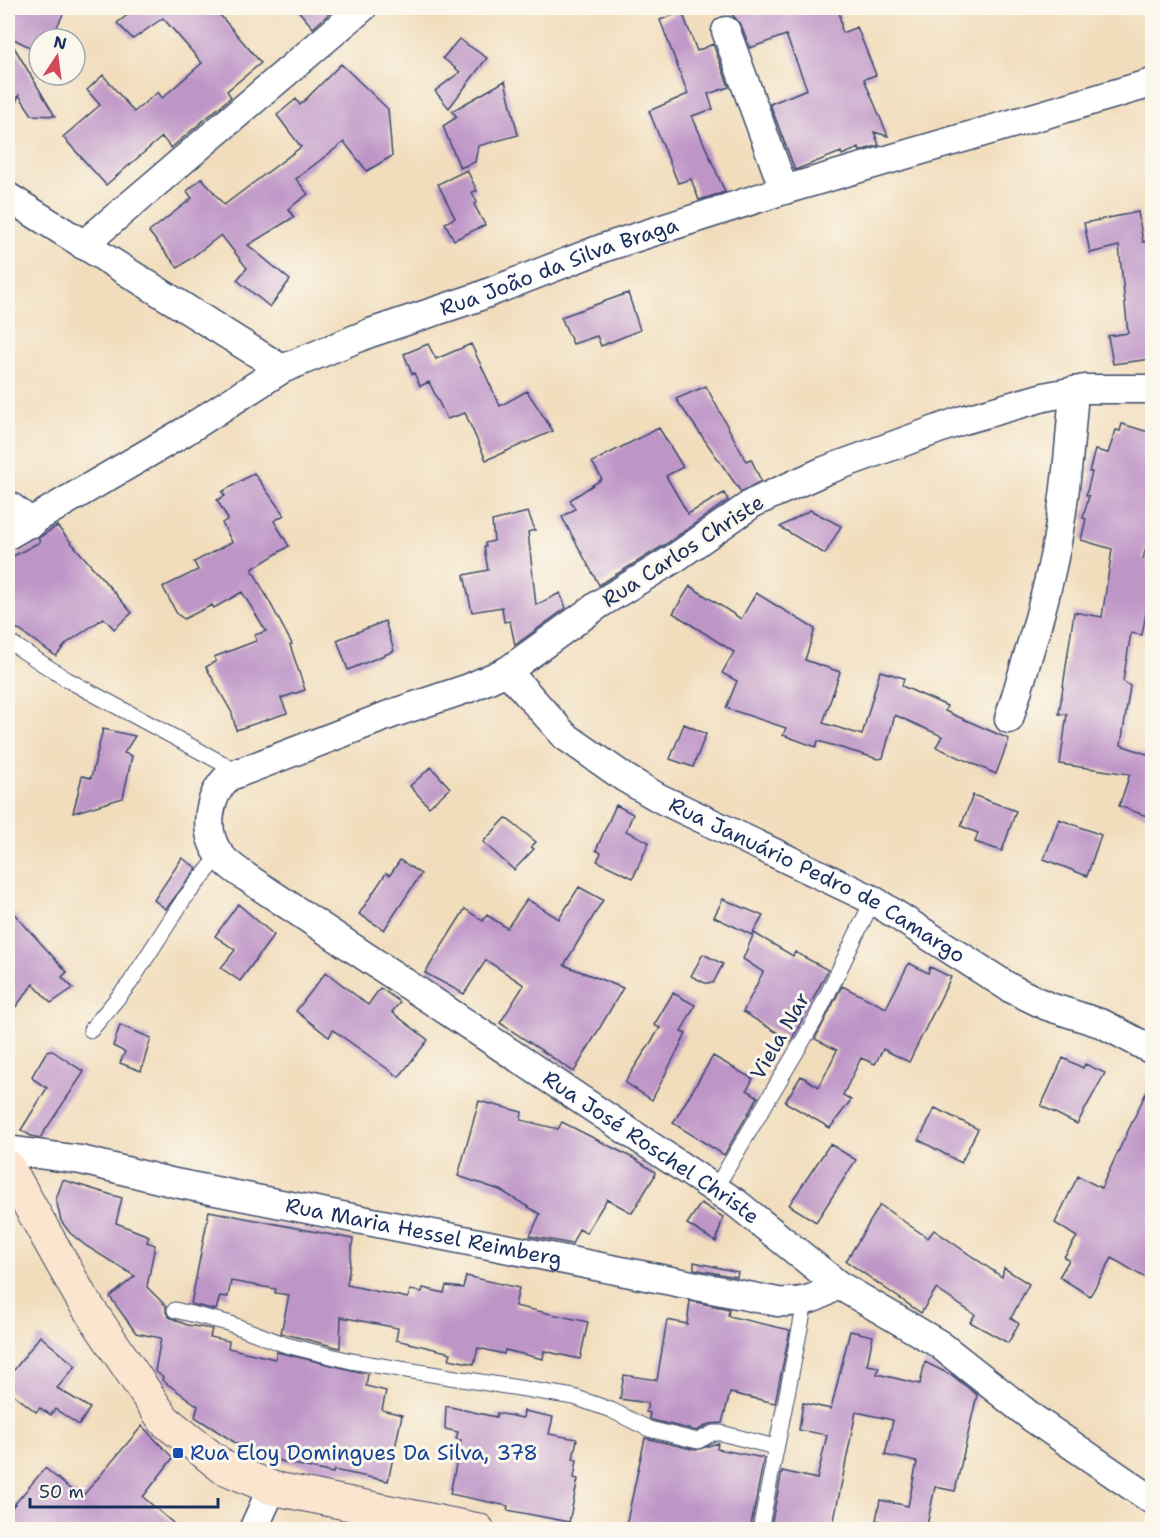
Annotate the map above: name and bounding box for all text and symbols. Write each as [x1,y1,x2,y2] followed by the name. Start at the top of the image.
[27,27,87,87] north arrow
[52,31,69,55] text: N
[436,211,682,323] street label: Rua João da Silva Braga
[597,488,769,614] street label: Rua Carlos Christe
[664,791,971,970] street label: Rua Januário Pedro de Camargo
[744,987,816,1085] street label: Viela Nar
[537,1064,765,1230] street label: Rua José Roschel Christe
[283,1191,564,1273] street label: Rua Maria Hessel Reimberg
[190,1439,538,1467] place label: Rua Eloy Domingues Da Silva, 378
[171,1446,185,1460] marker: Rua Eloy Domingues Da Silva, 378
[30,1471,218,1509] scale bar
[39,1480,84,1504] text: 50 m

